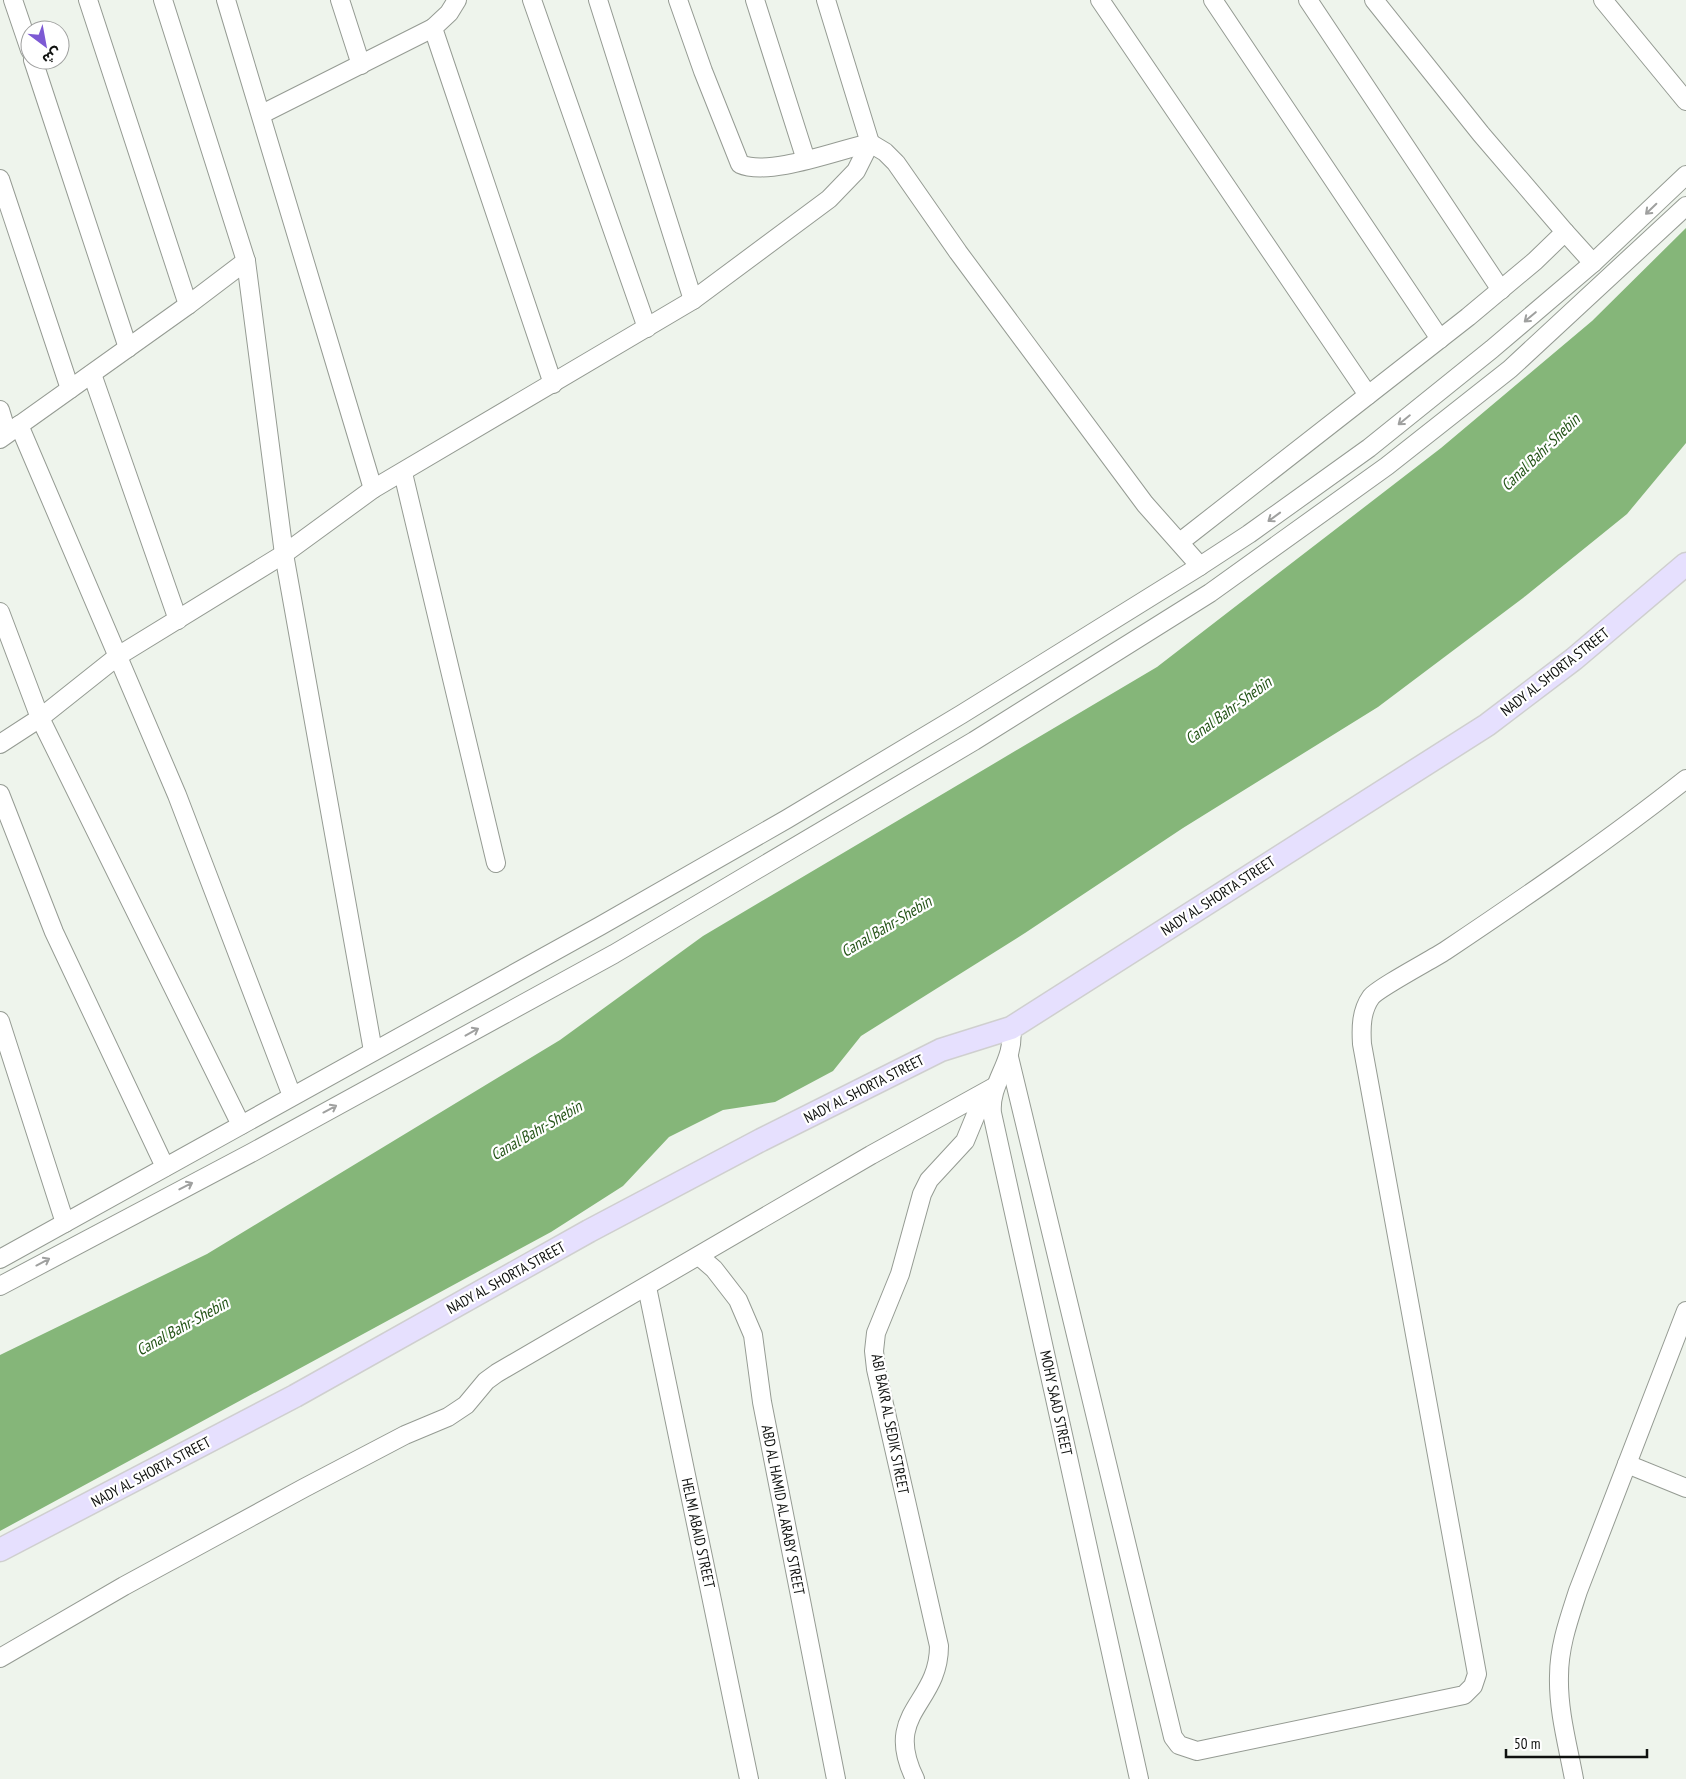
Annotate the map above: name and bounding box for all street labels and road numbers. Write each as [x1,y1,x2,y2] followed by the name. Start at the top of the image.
[1497,623,1613,720] street label: NADY AL SHORTA STREET
[1157,851,1279,940] street label: NADY AL SHORTA STREET
[800,1050,927,1127] street label: NADY AL SHORTA STREET
[443,1237,569,1318] street label: NADY AL SHORTA STREET
[1036,1349,1077,1458] street label: MOHY SAAD STREET
[868,1352,913,1496] street label: ABI BAKR AL SEDIK STREET
[758,1423,809,1597] street label: ABD AL HAMID AL ARABY STREET
[88,1432,214,1511] street label: NADY AL SHORTA STREET
[678,1476,720,1590] street label: HELMI ABAID STREET

